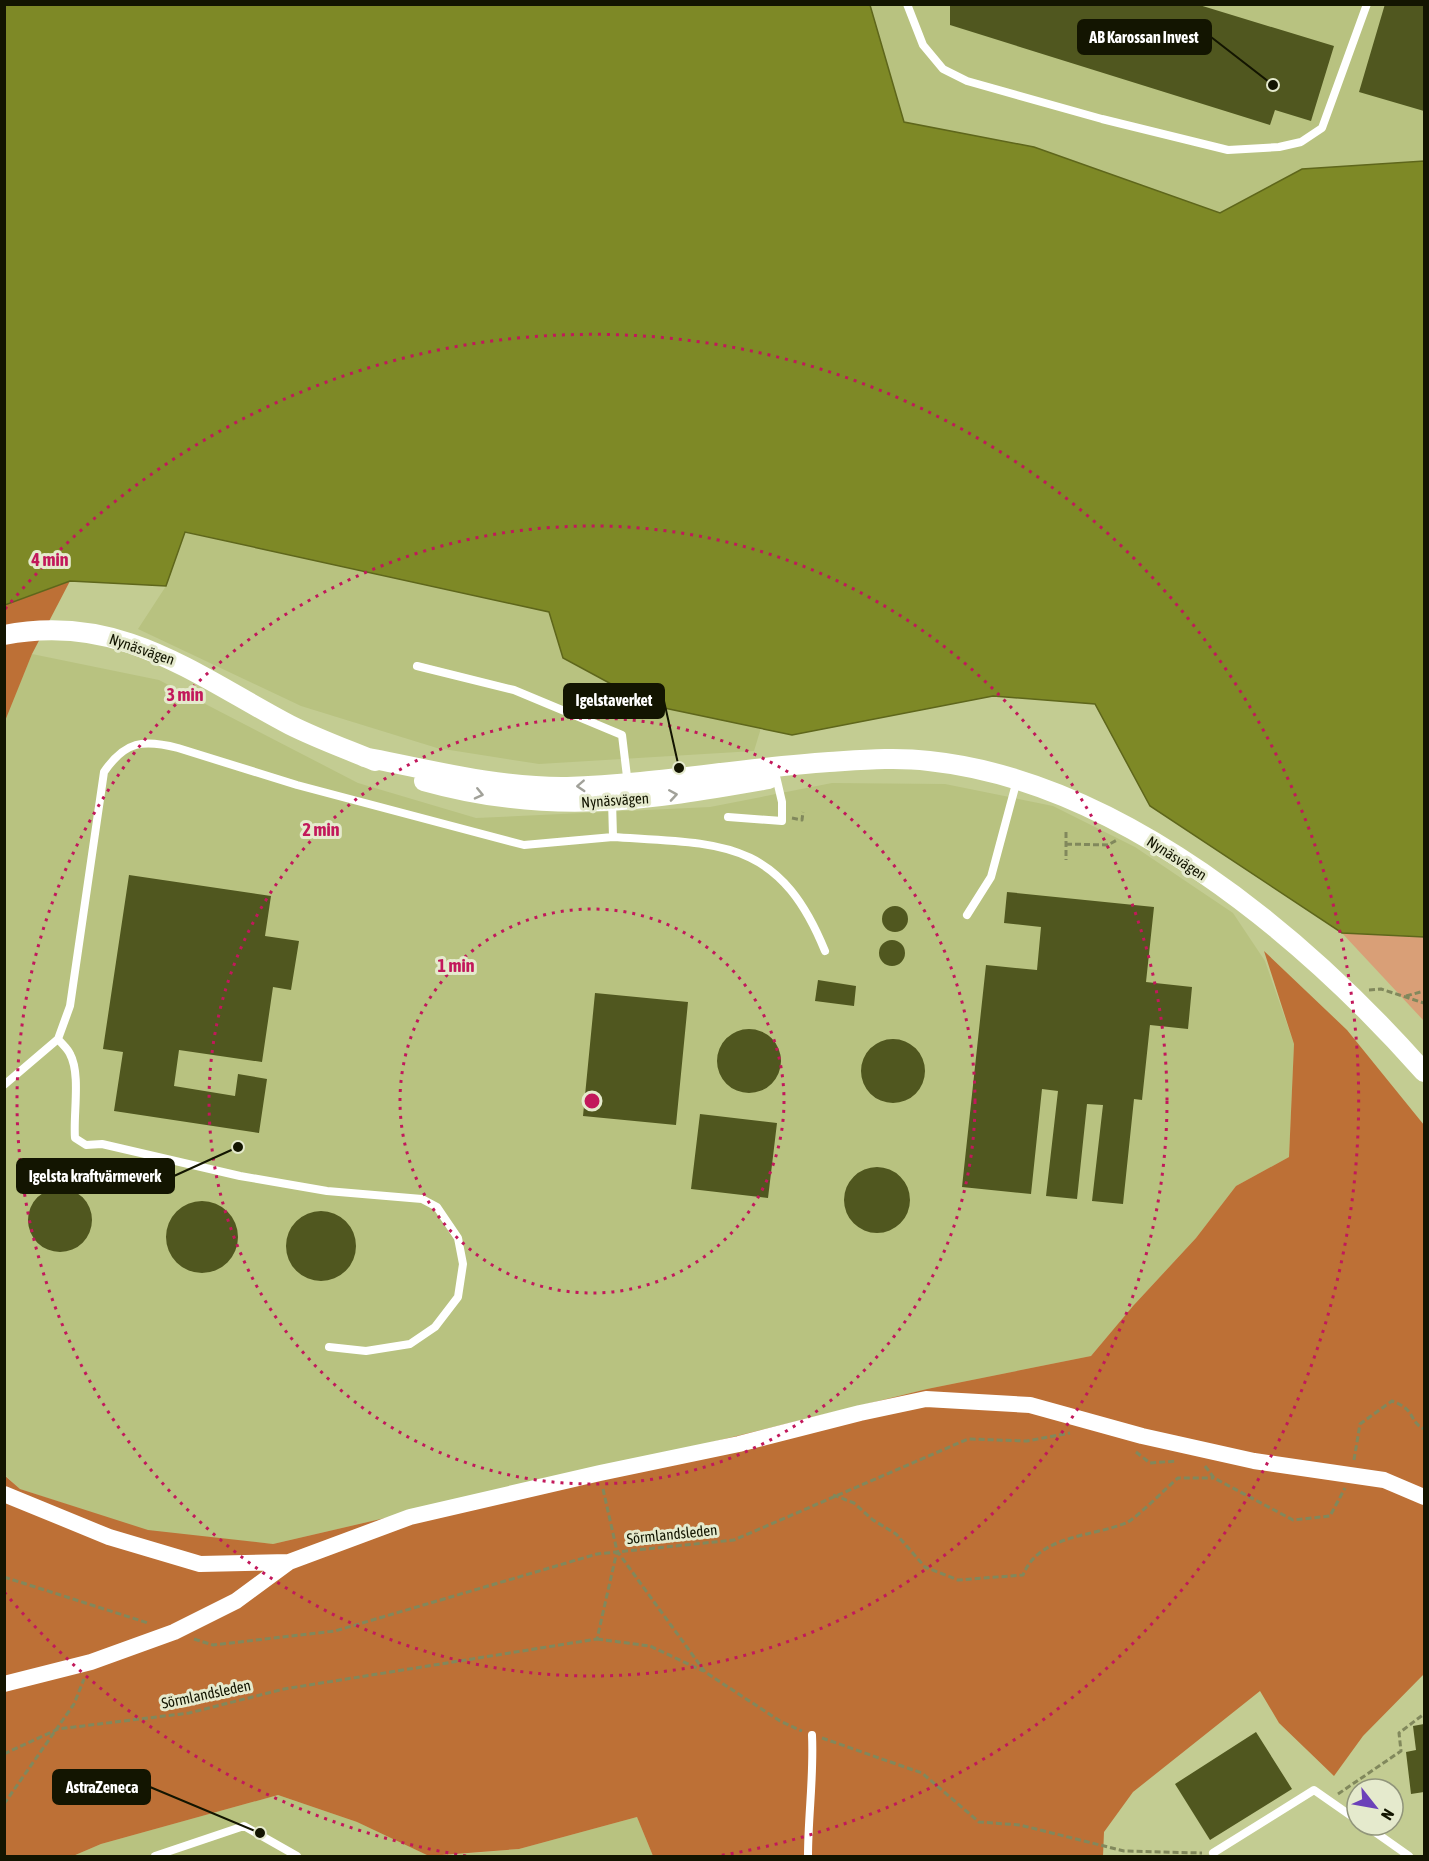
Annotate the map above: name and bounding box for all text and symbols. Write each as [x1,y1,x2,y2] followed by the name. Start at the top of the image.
[1078,20,1211,54] callout: AB Karossan Invest
[1088,28,1199,46] text: AB Karossan Invest
[31,549,69,570] text: 4 min
[107,630,177,668] street label: Nynäsvägen
[167,684,204,705] text: 3 min
[564,684,664,718] callout: Igelstaverket
[576,691,653,709] text: Igelstaverket
[577,779,586,792] one-way arrow
[474,786,484,799] one-way arrow
[581,789,649,811] street label: Nynäsvägen
[669,790,678,802] one-way arrow
[303,819,340,840] text: 2 min
[1144,832,1210,884] street label: Nynäsvägen
[438,955,475,976] text: 1 min
[582,1091,602,1111] centre of rings
[17,1159,174,1193] callout: Igelsta kraftvärmeverk
[29,1167,162,1185] text: Igelsta kraftvärmeverk
[626,1521,718,1547] street label: Sörmlandsleden
[160,1676,252,1712] street label: Sörmlandsleden
[53,1770,150,1804] callout: AstraZeneca
[1345,1777,1405,1837] north arrow
[65,1778,138,1796] text: AstraZeneca
[1378,1806,1398,1823] text: N

